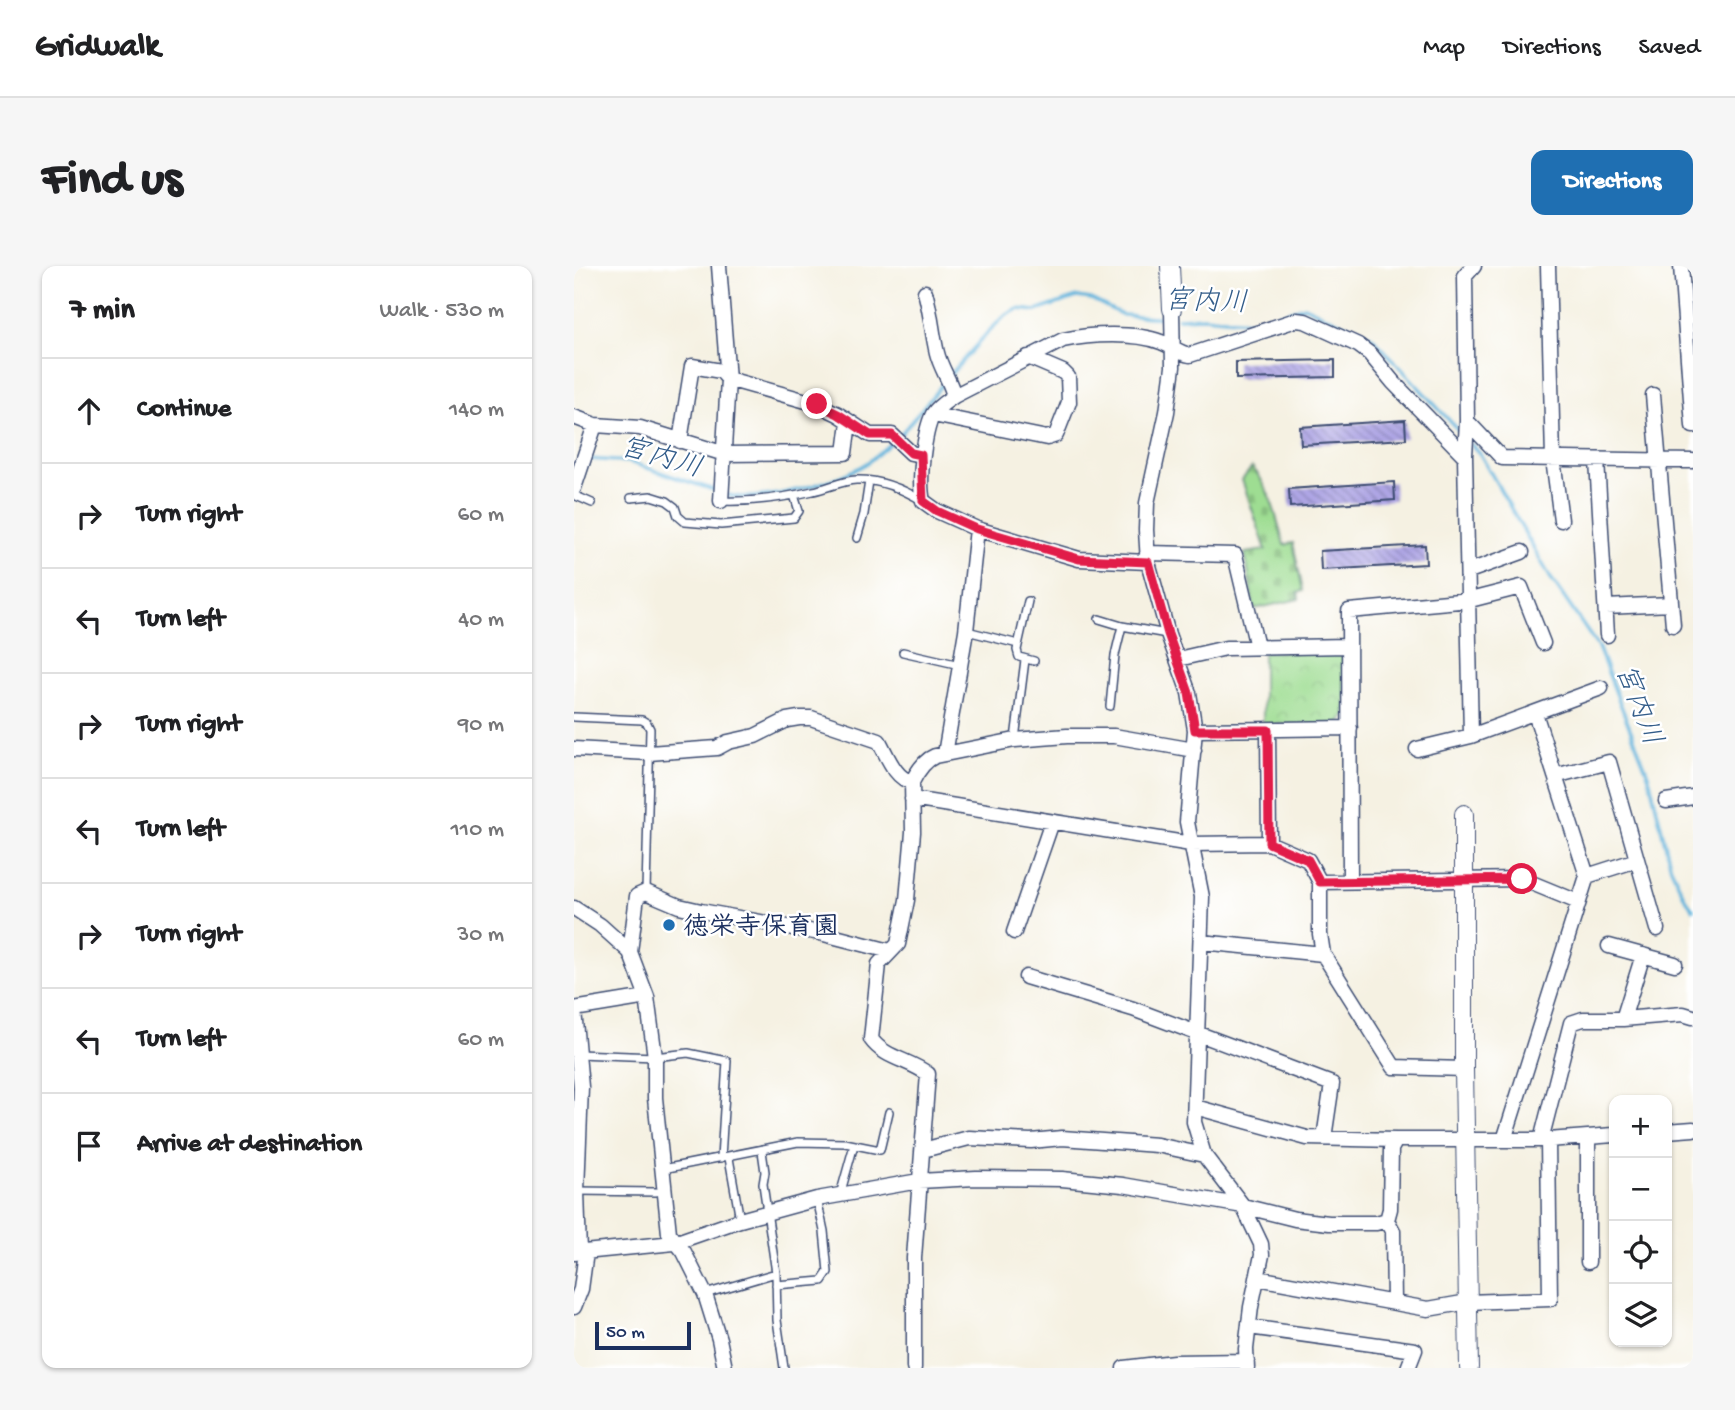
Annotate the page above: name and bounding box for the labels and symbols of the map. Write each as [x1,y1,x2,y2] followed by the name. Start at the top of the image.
[1163,285,1248,321] water label: 宮内川
[801,388,832,419] route end
[616,431,706,487] water label: 宮内川
[1606,660,1668,751] water label: 宮内川
[1506,863,1537,894] route start
[683,912,839,945] place label: 徳栄寺保育園
[661,917,677,933] marker: 徳栄寺保育園
[595,1319,691,1351] scale bar

